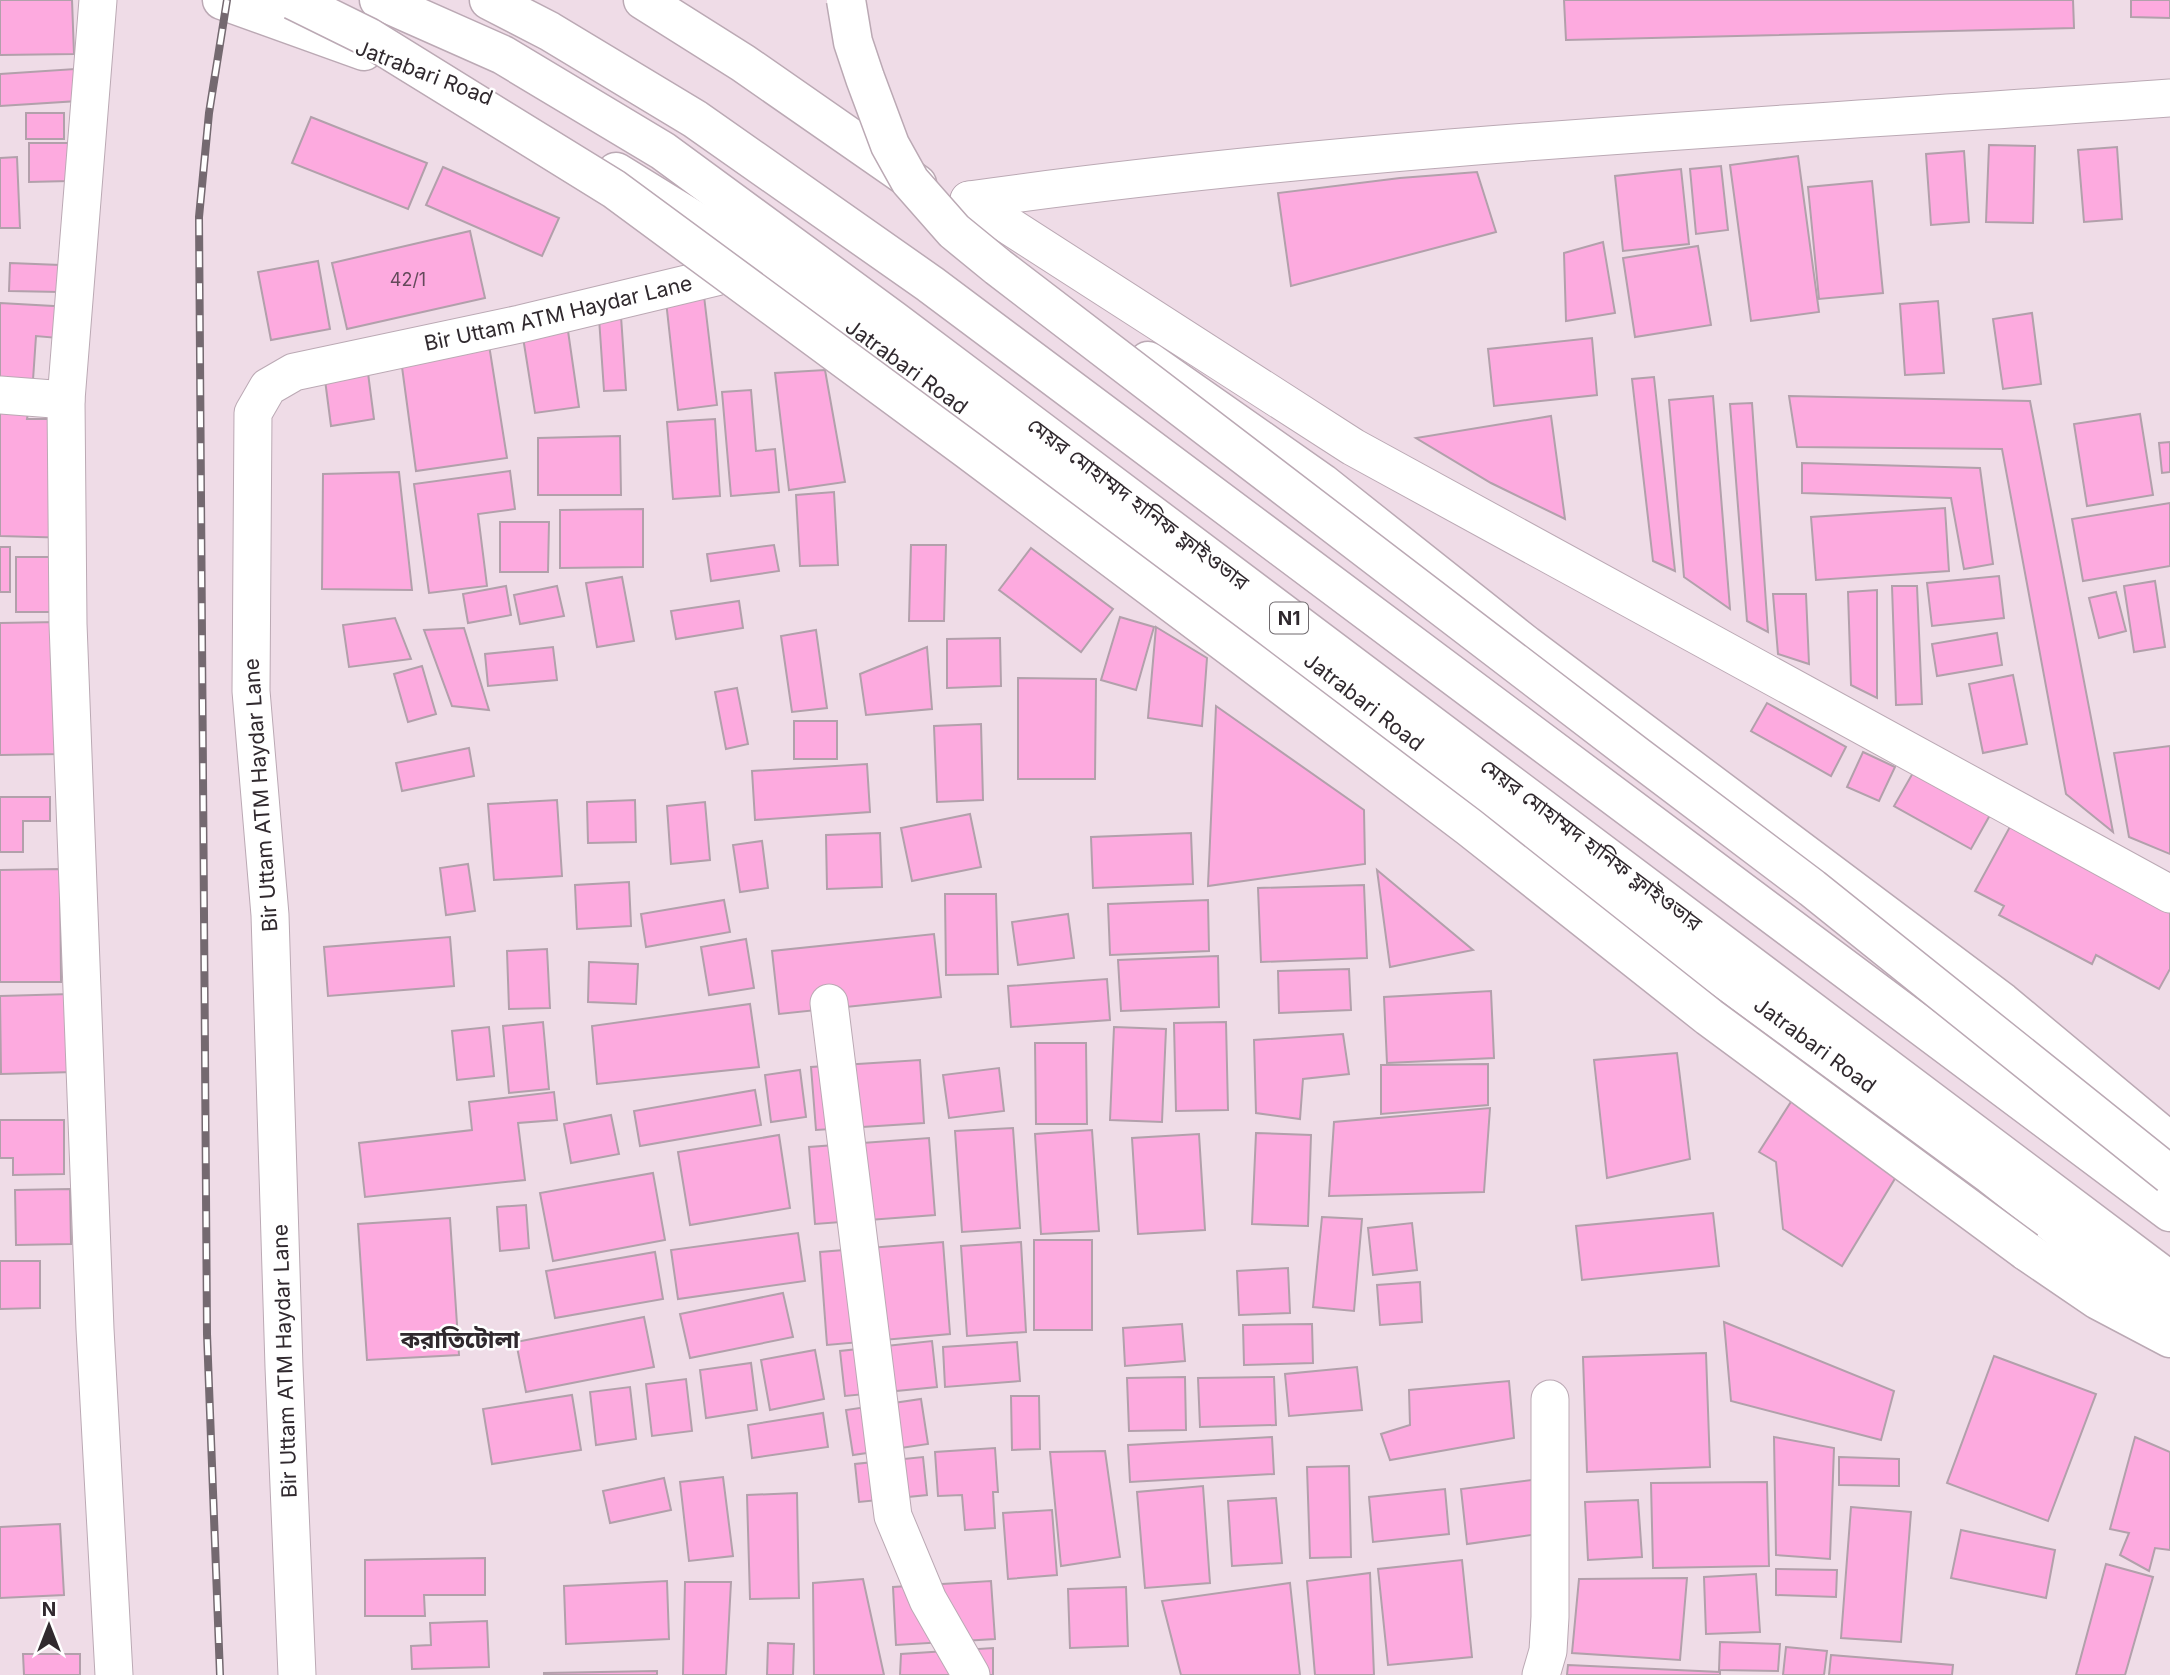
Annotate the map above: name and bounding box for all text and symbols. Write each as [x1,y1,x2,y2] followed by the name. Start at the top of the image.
[352,35,496,110] street label: Jatrabari Road
[390,269,426,290] house number: 42/1
[422,270,695,356] street label: Bir Uttam ATM Haydar Lane
[841,314,973,419] street label: Jatrabari Road
[1023,412,1254,595] street label: মেয়র মোহাম্মদ হানিফ ফ্লাইওভার
[1270,603,1308,634] road number: N1
[1299,647,1429,756] street label: Jatrabari Road
[238,657,283,933] street label: Bir Uttam ATM Haydar Lane
[1476,753,1707,936] street label: মেয়র মোহাম্মদ হানিফ ফ্লাইওভার
[1749,992,1881,1098] street label: Jatrabari Road
[267,1224,302,1498] street label: Bir Uttam ATM Haydar Lane
[399,1325,521,1354] district label: করাতিটোলা
[14,1591,84,1661] north arrow
[42,1598,56,1621] text: N

